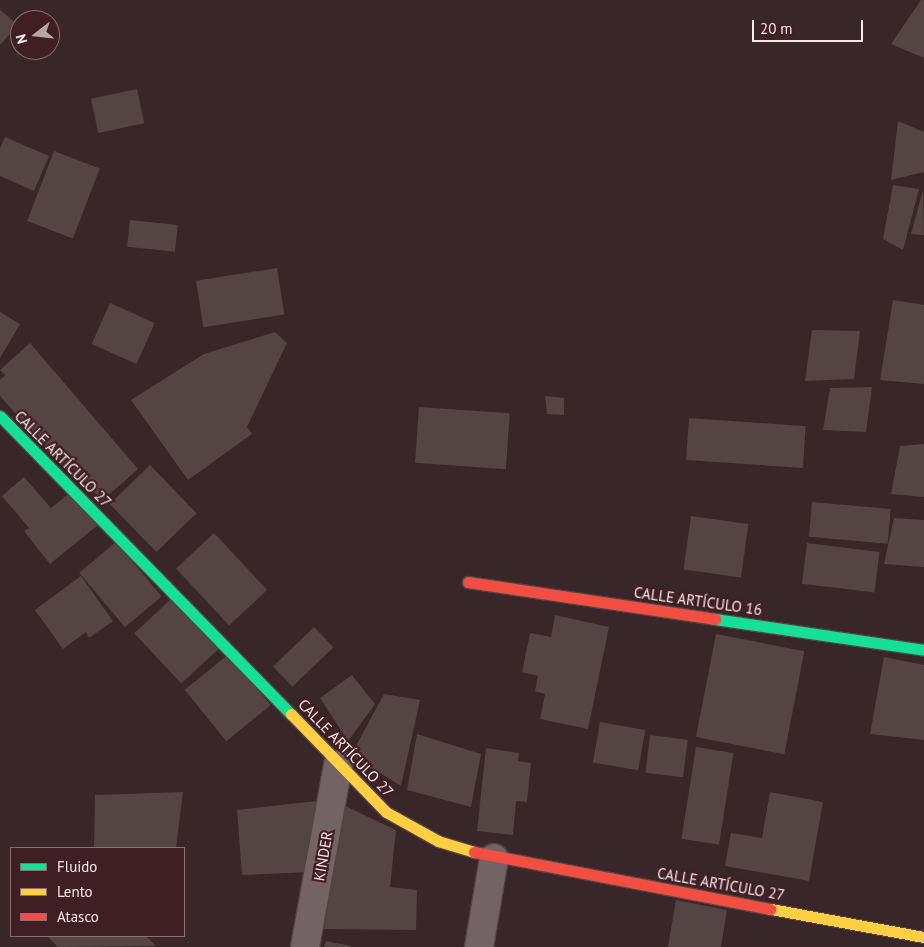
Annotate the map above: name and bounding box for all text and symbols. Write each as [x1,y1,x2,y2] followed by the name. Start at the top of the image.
[10,10,60,60] north arrow
[754,10,865,42] scale bar
[760,19,793,38] text: 20 m
[12,32,31,46] text: N
[11,407,115,511] street label: CALLE ARTÍCULO 27
[633,583,763,619] street label: CALLE ARTÍCULO 16
[294,695,398,801] street label: CALLE ARTÍCULO 27
[310,830,336,882] street label: KINDER
[10,847,185,937] legend
[57,857,97,876] text: Fluido
[656,864,786,904] street label: CALLE ARTÍCULO 27
[57,882,93,901] text: Lento
[57,907,99,926] text: Atasco

